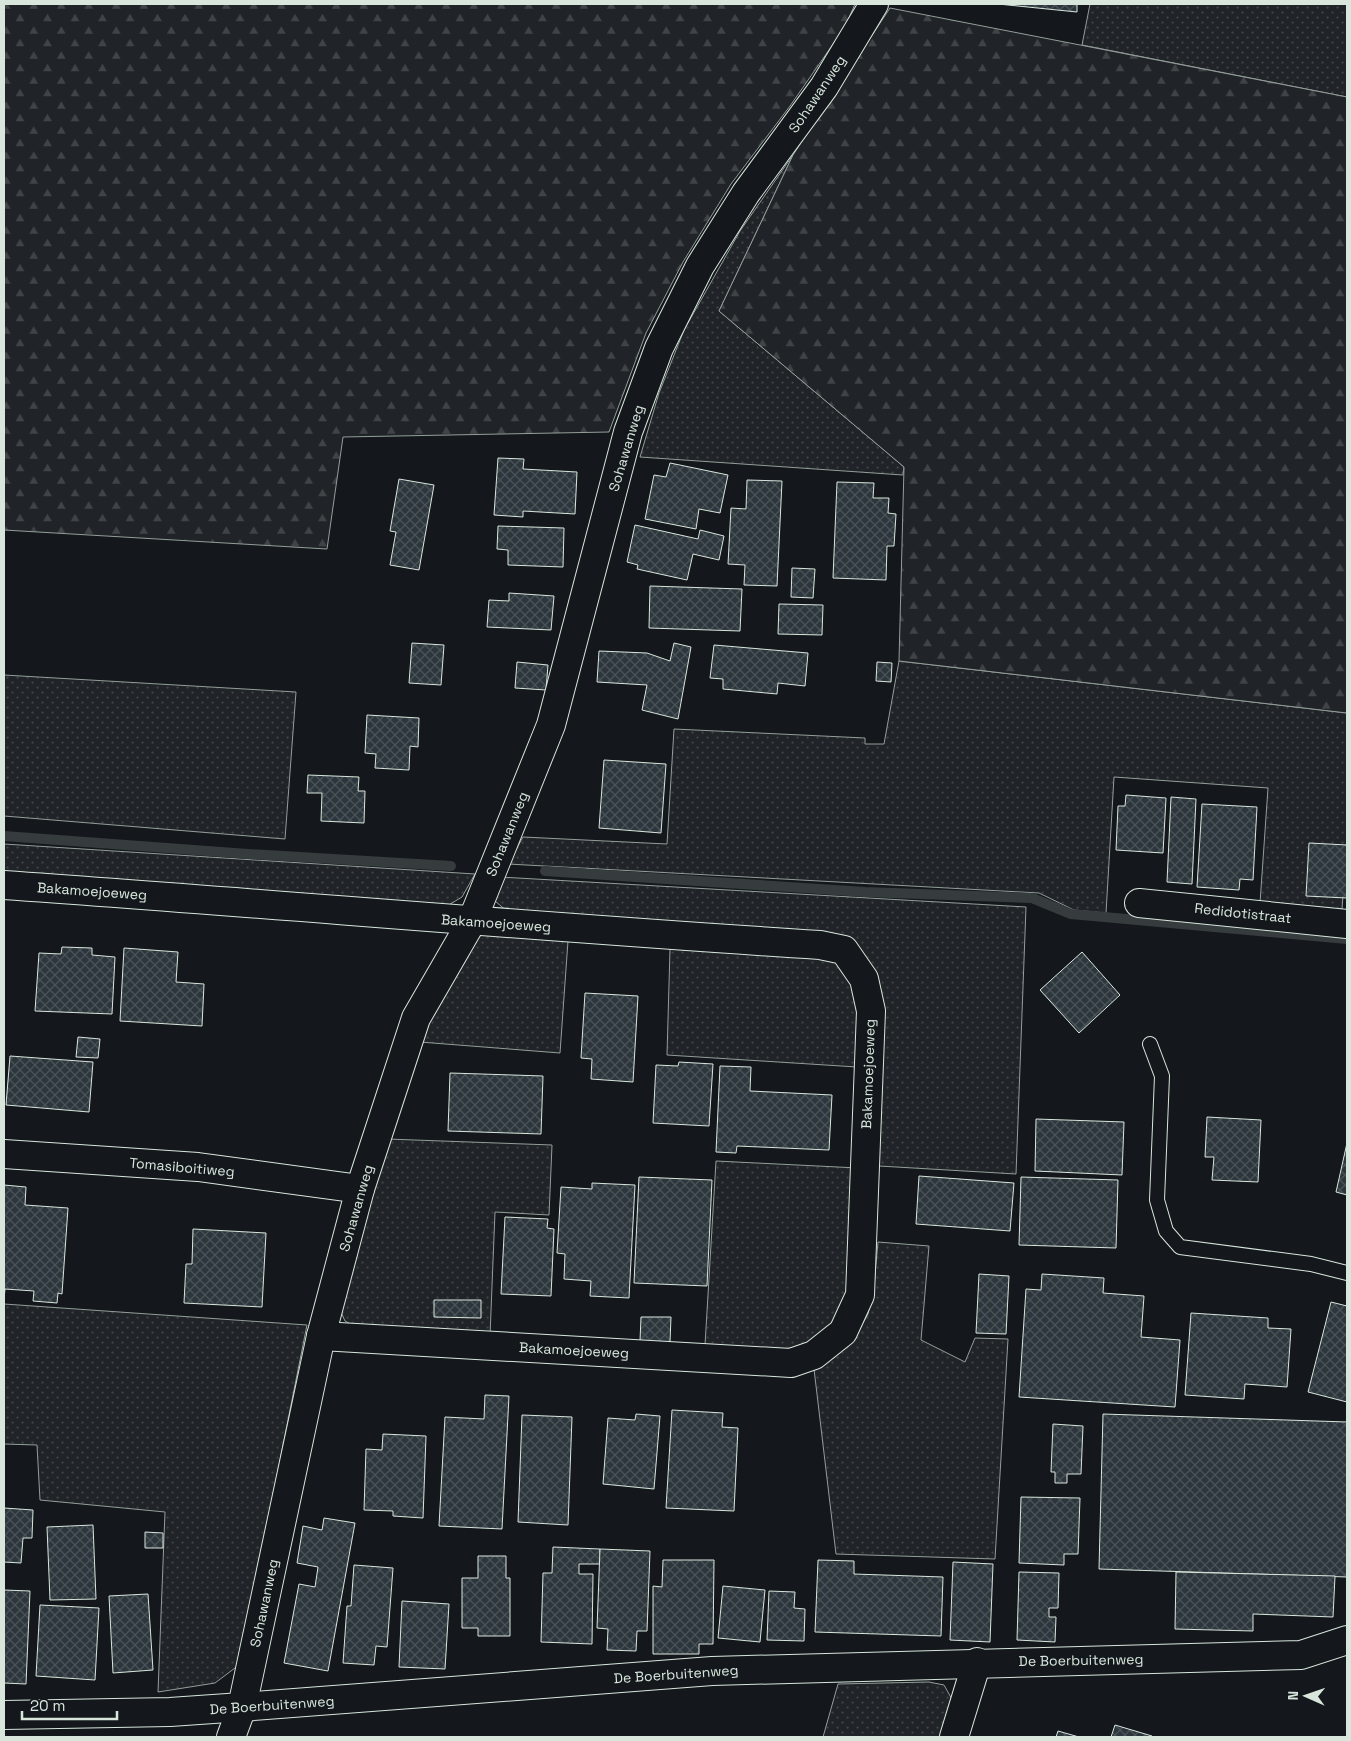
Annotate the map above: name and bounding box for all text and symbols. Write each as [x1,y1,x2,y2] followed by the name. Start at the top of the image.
[784,52,850,136] street label: Sohawanweg
[604,402,648,494] street label: Sohawanweg
[482,789,532,879] street label: Sohawanweg
[36,878,148,904] street label: Bakamoejoeweg
[1194,899,1292,927] street label: Redidotistraat
[440,910,552,936] street label: Bakamoejoeweg
[857,1019,879,1129] street label: Bakamoejoeweg
[129,1153,235,1181] street label: Tomasiboitiweg
[335,1162,377,1254] street label: Sohawanweg
[518,1338,630,1362] street label: Bakamoejoeweg
[246,1557,282,1649] street label: Sohawanweg
[1018,1650,1144,1670] street label: De Boerbuitenweg
[613,1661,739,1687] street label: De Boerbuitenweg
[1281,1671,1331,1721] north arrow
[22,1688,118,1720] scale bar
[1284,1691,1302,1701] text: N
[209,1692,335,1718] street label: De Boerbuitenweg
[30,1696,65,1715] text: 20 m

